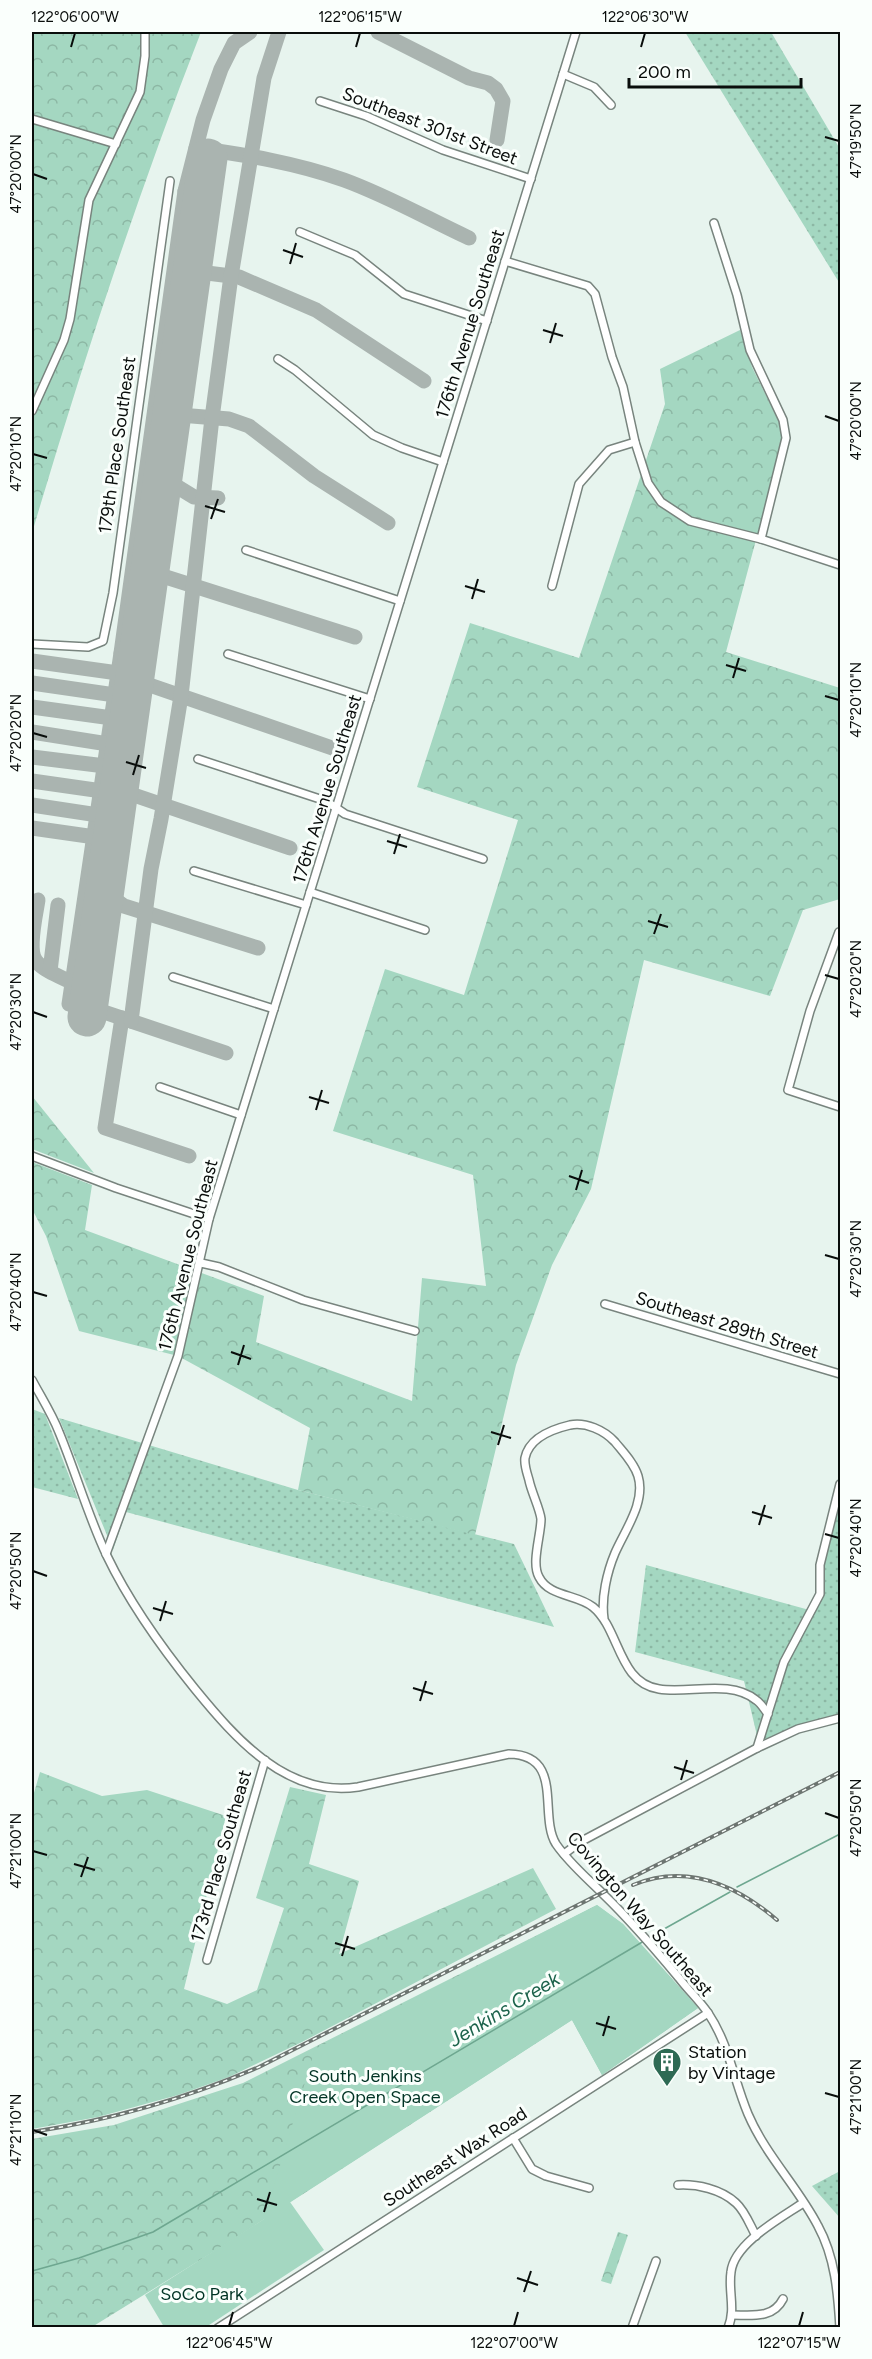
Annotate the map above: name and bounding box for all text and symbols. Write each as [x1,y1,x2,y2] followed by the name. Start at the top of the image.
[31,8,120,26] text: 122°06'00"W
[318,8,402,26] text: 122°06'15"W
[602,8,689,26] text: 122°06'30"W
[629,51,802,89] scale bar
[638,61,691,83] text: 200 m
[339,82,521,170] street label: Southeast 301st Street
[847,103,865,179] text: 47°19'50"N
[7,134,25,214] text: 47°20'00"N
[431,227,509,421] street label: 176th Avenue Southeast
[94,355,140,535] street label: 179th Place Southeast
[847,381,865,461] text: 47°20'00"N
[7,416,25,492] text: 47°20'10"N
[847,662,865,738] text: 47°20'10"N
[288,692,366,886] street label: 176th Avenue Southeast
[7,694,25,772] text: 47°20'20"N
[847,940,865,1018] text: 47°20'20"N
[7,973,25,1051] text: 47°20'30"N
[154,1157,222,1353] street label: 176th Avenue Southeast
[847,1220,865,1298] text: 47°20'30"N
[7,1252,25,1332] text: 47°20'40"N
[633,1287,821,1363] street label: Southeast 289th Street
[847,1498,865,1578] text: 47°20'40"N
[7,1532,25,1610] text: 47°20'50"N
[186,1767,256,1945] street label: 173rd Place Southeast
[847,1779,865,1857] text: 47°20'50"N
[7,1813,25,1889] text: 47°21'00"N
[562,1827,718,2001] street label: Covington Way Southeast
[443,1966,565,2052] water label: Jenkins Creek
[688,2041,775,2084] place label: Station by Vintage
[651,2046,683,2088] building icon: Station by Vintage
[847,2059,865,2135] text: 47°21'00"N
[289,2065,441,2108] park label: South Jenkins Creek Open Space
[7,2094,25,2166] text: 47°21'10"N
[379,2102,531,2212] street label: Southeast Wax Road
[160,2283,244,2305] park label: SoCo Park
[186,2334,273,2352] text: 122°06'45"W
[470,2334,558,2352] text: 122°07'00"W
[757,2334,841,2352] text: 122°07'15"W

